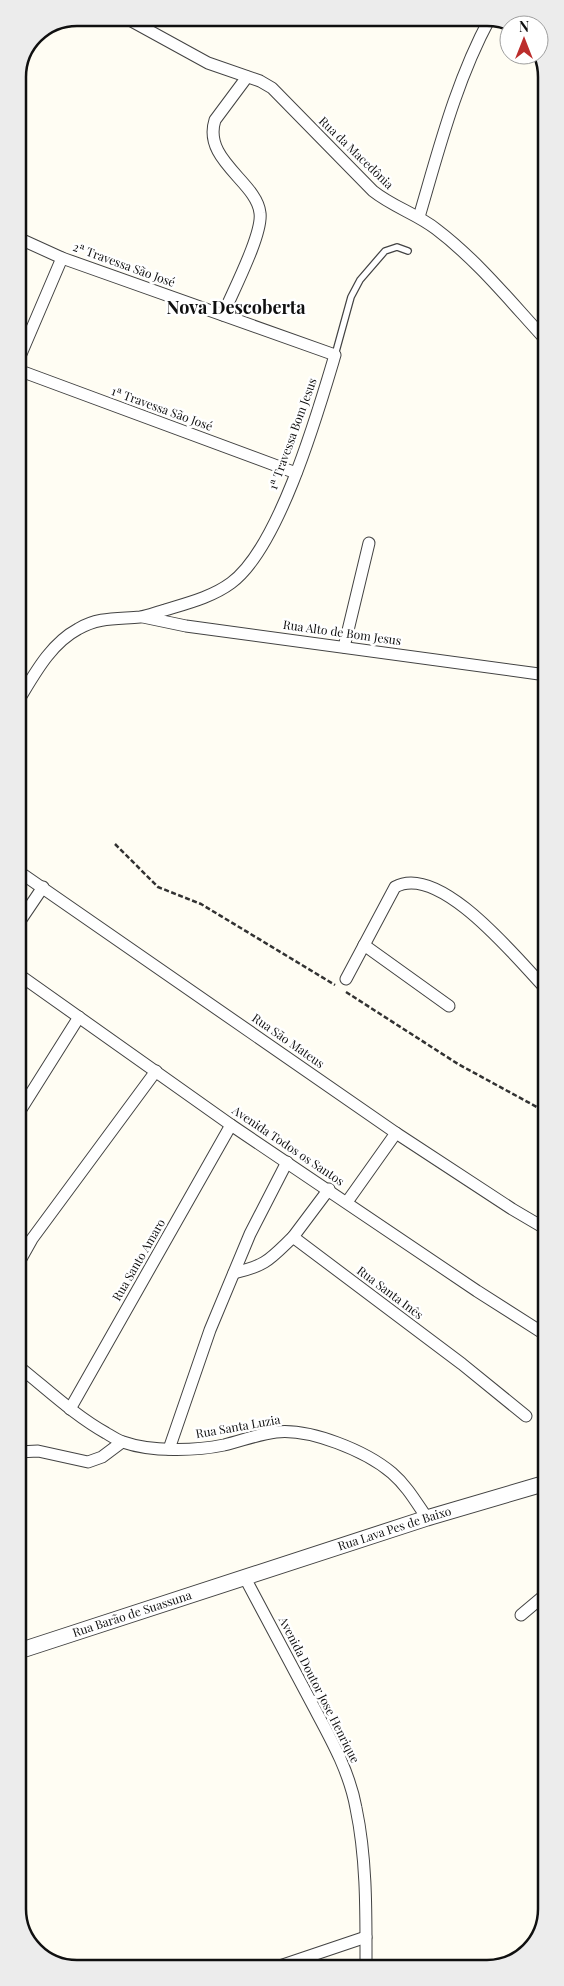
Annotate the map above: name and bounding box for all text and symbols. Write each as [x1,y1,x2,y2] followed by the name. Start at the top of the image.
[499,15,549,65] north arrow
[519,17,529,36] text: N
[316,113,397,192] street label: Rua da Macedônia
[71,238,178,290] street label: 2ª Travessa São José
[167,295,306,319] district label: Nova Descoberta
[264,376,320,492] street label: 1ª Travessa Bom Jesus
[110,382,215,434] street label: 1ª Travessa São José
[282,616,402,648] street label: Rua Alto de Bom Jesus
[249,1009,328,1071] street label: Rua São Mateus
[229,1101,348,1189] street label: Avenida Todos os Santos
[108,1215,168,1304] street label: Rua Santo Amaro
[354,1262,427,1322] street label: Rua Santa Inês
[194,1411,281,1441] street label: Rua Santa Luzia
[336,1502,453,1554] street label: Rua Lava Pes de Baixo
[70,1586,193,1640] street label: Rua Barão de Suassuna
[275,1613,364,1766] street label: Avenida Doutor Jose Henrique

